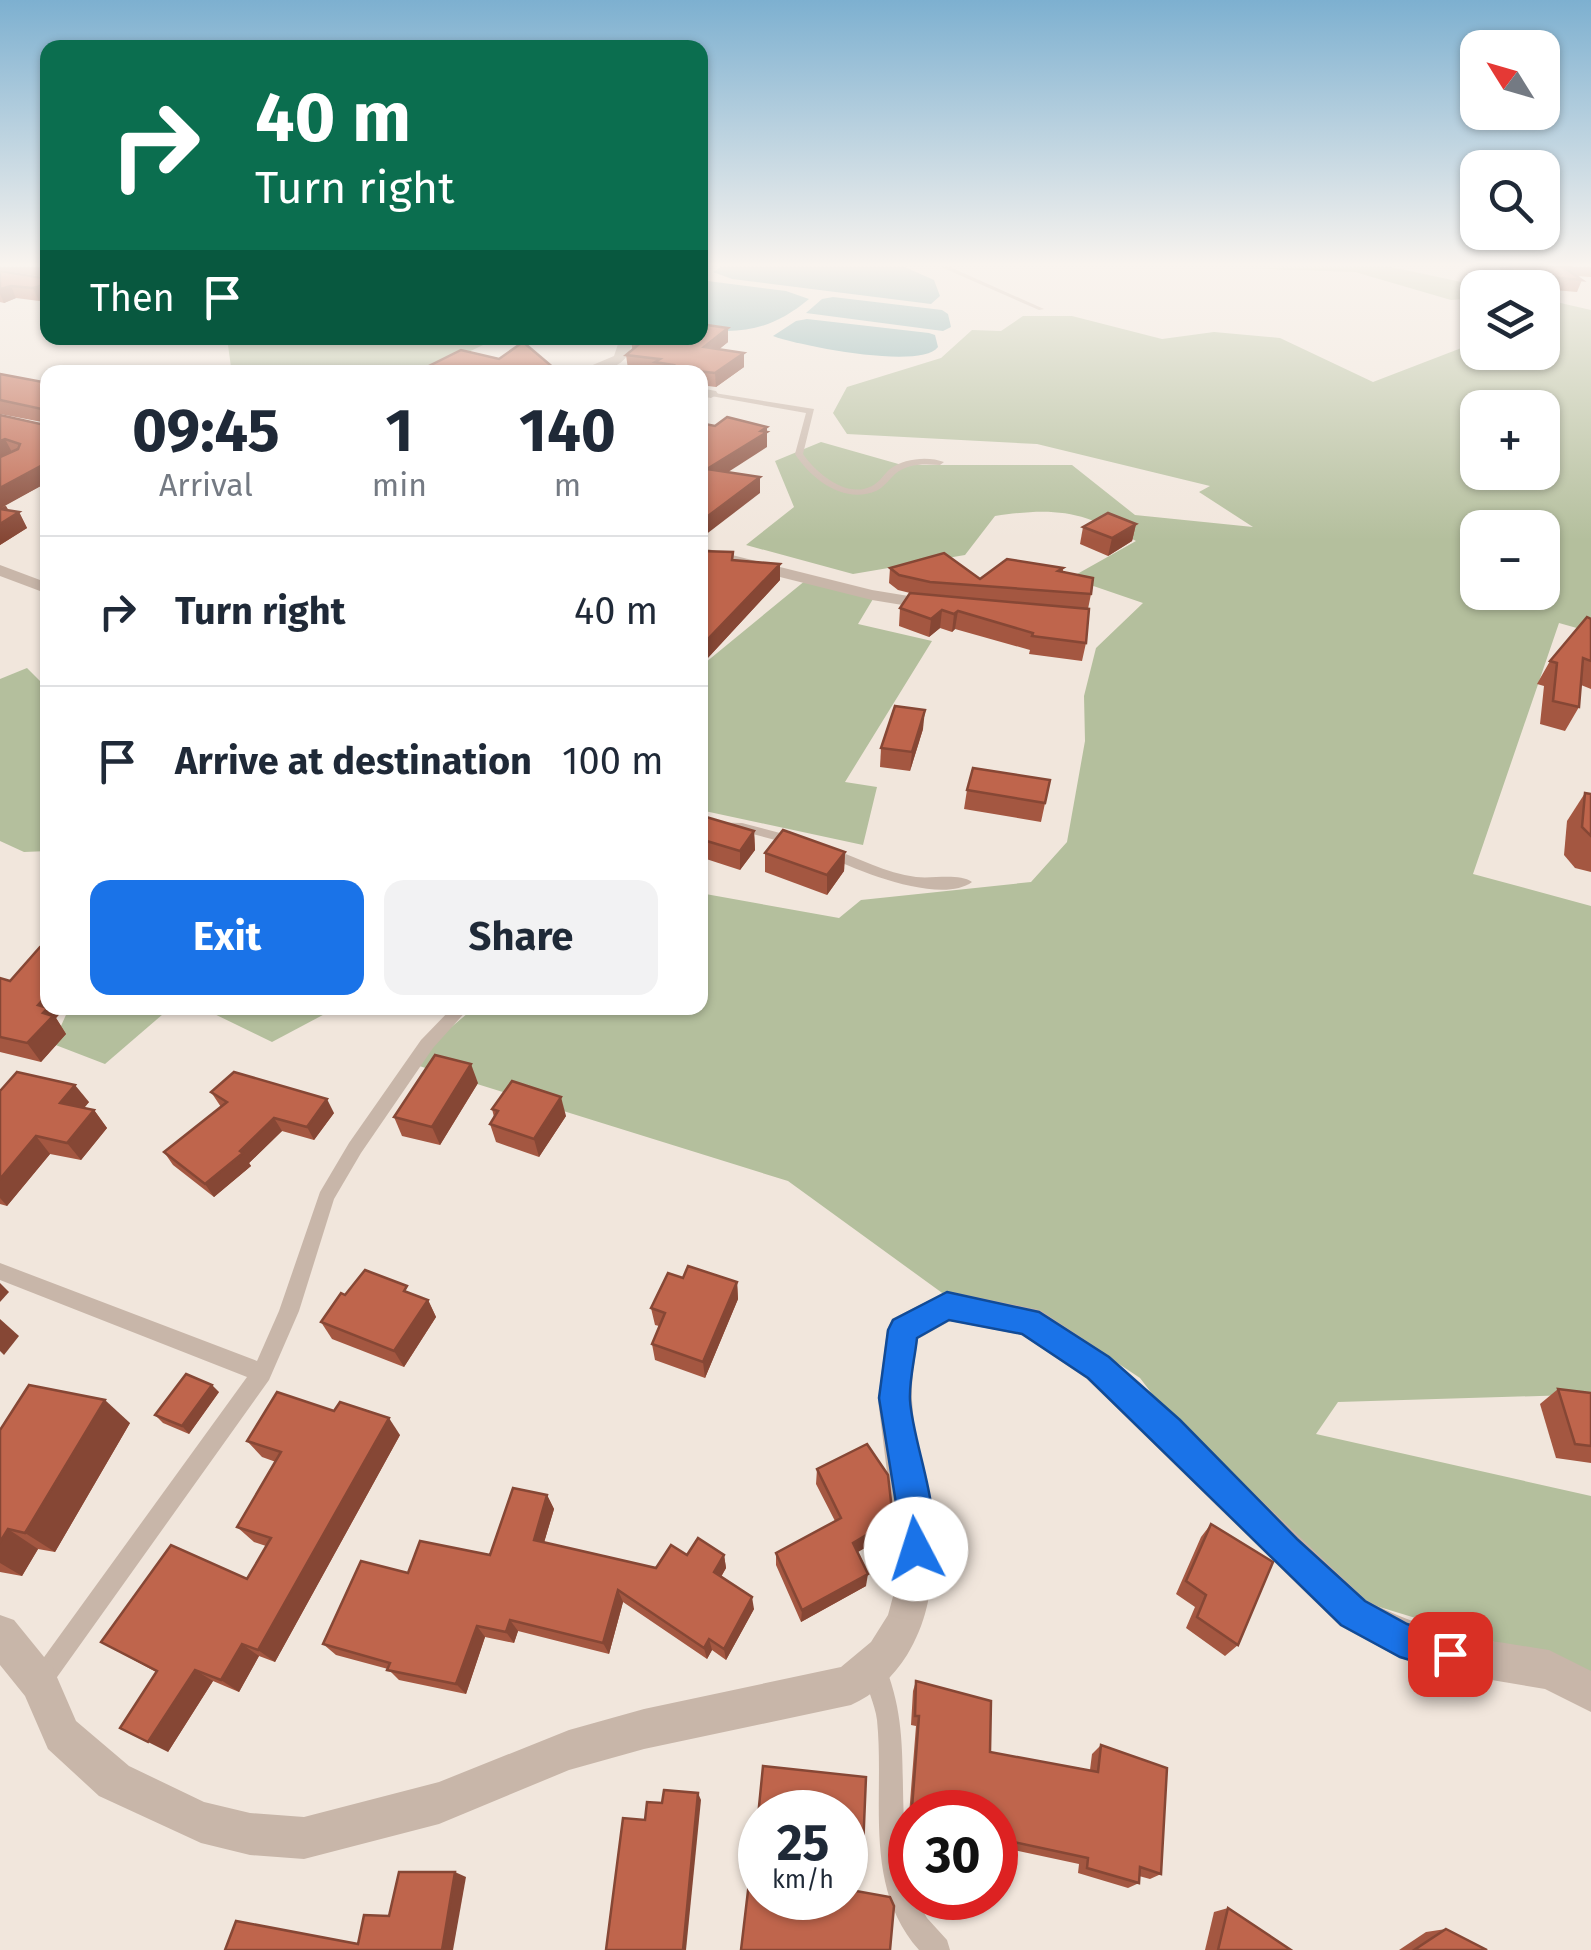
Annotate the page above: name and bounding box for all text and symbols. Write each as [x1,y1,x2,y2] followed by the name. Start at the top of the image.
[1460,30,1560,130] north arrow
[1460,30,1560,610] map controls
[255,76,411,160] text: 40 m
[90,80,220,210] icon: right
[1460,150,1560,250] button: search
[255,161,454,215] text: Turn right
[195,270,250,325] icon: arrive
[1460,270,1560,370] button: layers
[90,275,175,321] text: Then
[1460,390,1560,490] button: +
[132,395,280,467] text: 09:45
[385,395,413,467] text: 1
[519,395,616,467] text: 140
[159,466,253,504] text: Arrival
[372,466,427,504] text: min
[554,466,581,504] text: m
[1460,510,1560,610] button: −
[90,584,145,639] icon: right
[175,588,345,634] text: Turn right
[574,588,658,634] text: 40 m
[90,734,145,789] icon: arrive
[175,738,532,784] text: Arrive at destination
[562,738,664,784] text: 100 m
[90,880,364,995] button: Exit
[384,880,658,995] button: Share
[864,1497,968,1601] position arrow
[1408,1612,1493,1697] pin
[1423,1627,1478,1682] icon: arrive
[888,1790,1018,1920] speed limit sign: 30
[777,1813,829,1873] text: 25
[772,1865,834,1895] text: km/h

